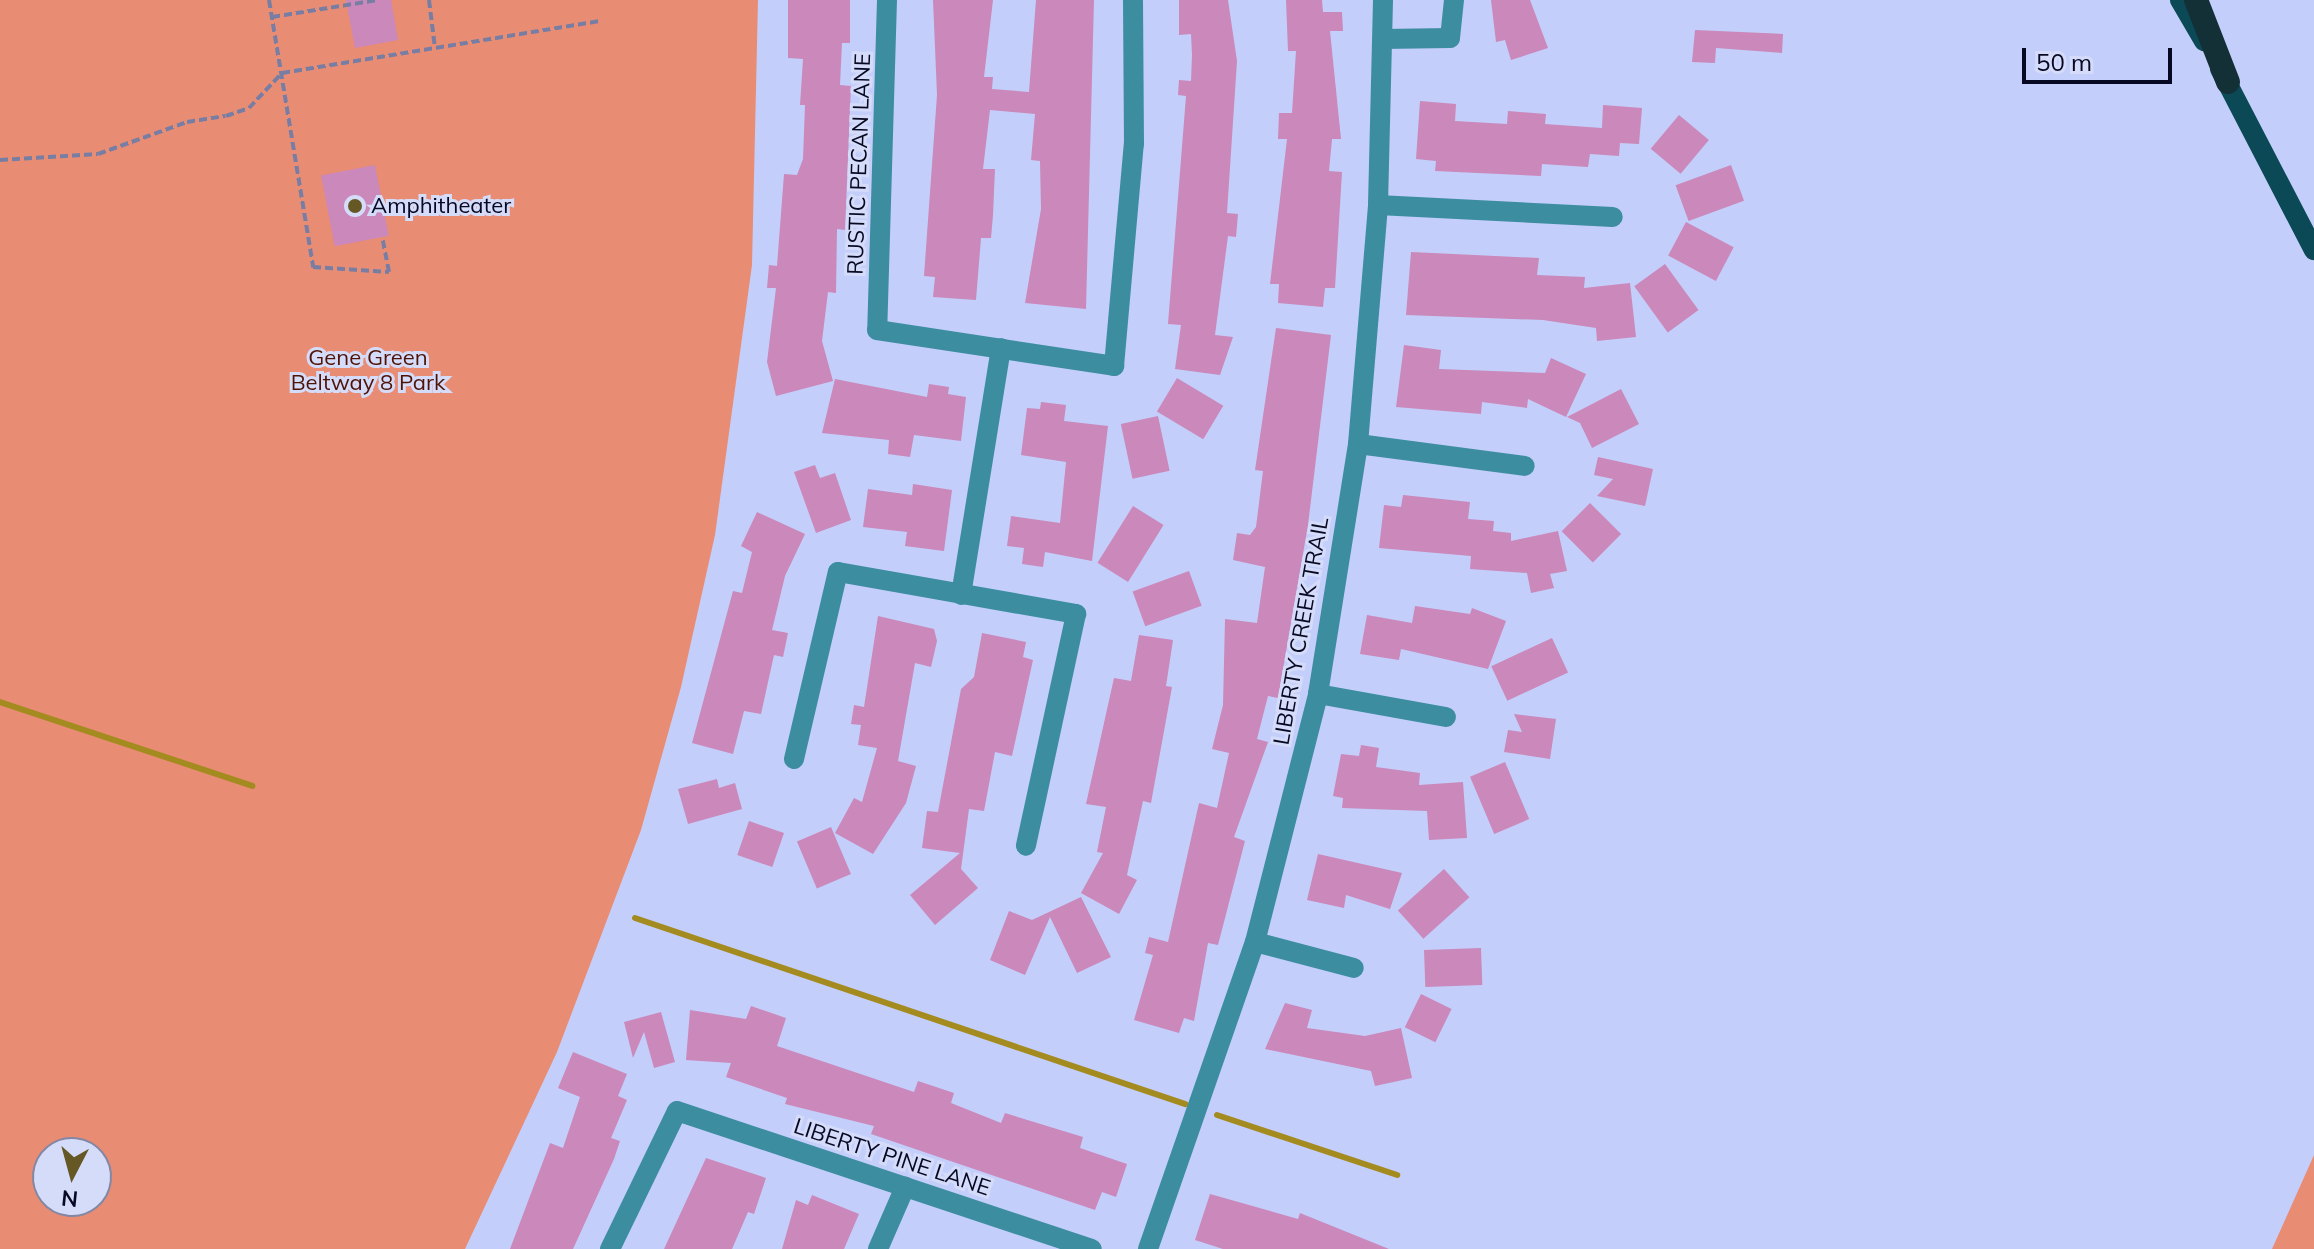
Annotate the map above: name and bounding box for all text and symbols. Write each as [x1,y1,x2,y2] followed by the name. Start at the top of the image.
[2026,32,2176,82] scale bar
[2036,47,2092,77] text: 50 m
[842,53,876,275] street label: RUSTIC PECAN LANE
[371,193,511,219] place label: Amphitheater
[346,197,364,215] marker: Amphitheater
[291,344,445,396] park label: Gene Green Beltway 8 Park
[1268,515,1334,747] street label: LIBERTY CREEK TRAIL
[790,1113,994,1201] street label: LIBERTY PINE LANE
[32,1137,112,1217] north arrow
[60,1184,79,1214] text: N

